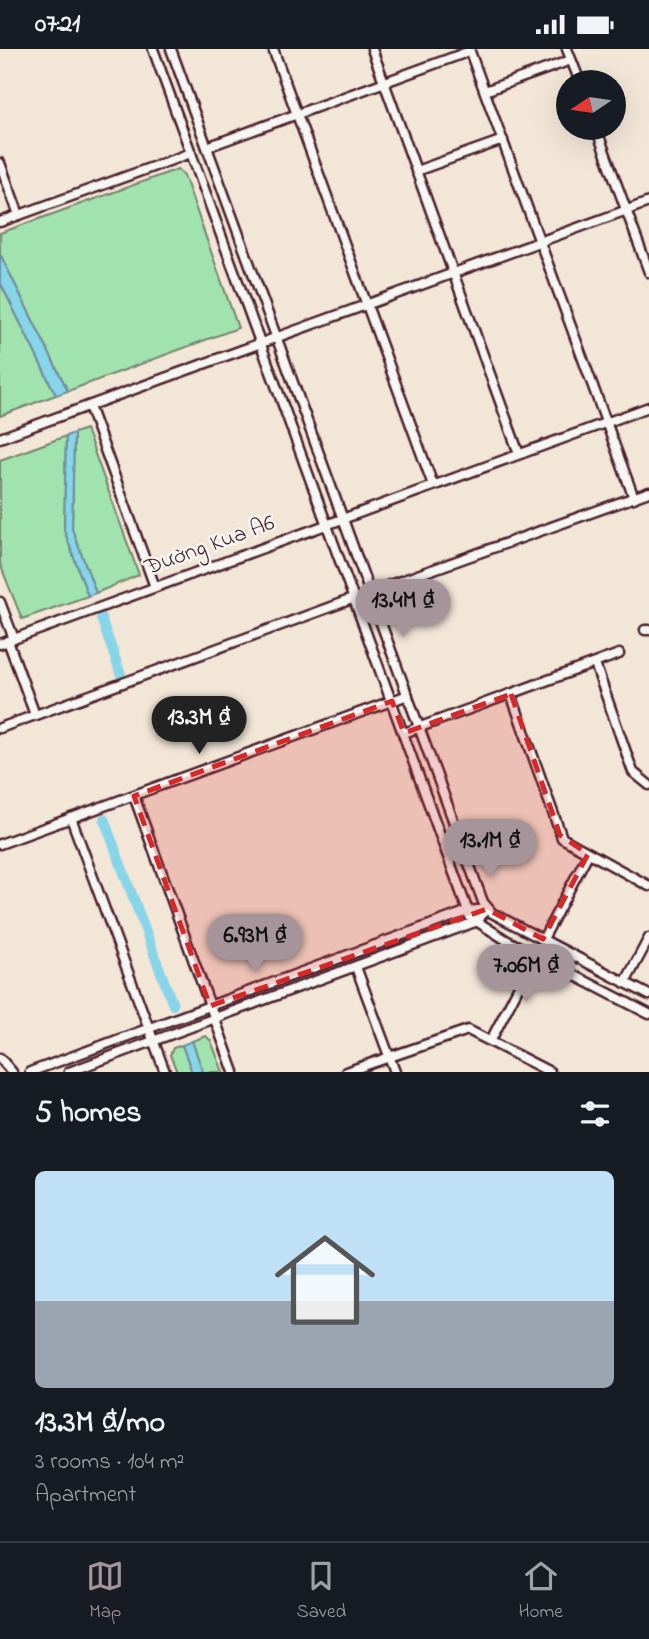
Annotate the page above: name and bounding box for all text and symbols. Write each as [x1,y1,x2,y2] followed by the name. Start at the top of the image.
[35,6,80,44] text: 07:21
[556,70,626,140] north arrow
[556,70,626,140] map controls
[139,507,280,586] street label: Đường Kua A6
[338,579,468,639] pin: 13.4M ₫
[372,585,434,618] text: 13.4M ₫
[134,697,264,756] pin: 13.3M ₫
[168,702,230,735] text: 13.3M ₫
[425,819,555,879] pin: 13.1M ₫
[460,825,520,858] text: 13.1M ₫
[190,915,320,974] pin: 6.93M ₫
[223,920,287,953] text: 6.93M ₫
[461,944,591,1004] pin: 7.06M ₫
[493,950,559,983] text: 7.06M ₫
[35,1092,142,1136] text: 5 homes
[576,1095,614,1133] icon: filters
[262,1217,388,1343] icon: home
[35,1402,165,1446] text: 13.3M ₫/mo
[35,1446,184,1479] text: 3 rooms · 104 m²
[35,1479,136,1512] text: Apartment
[86,1557,124,1626] tab: Map
[297,1557,346,1626] tab: Saved
[519,1557,563,1626] tab: Home

